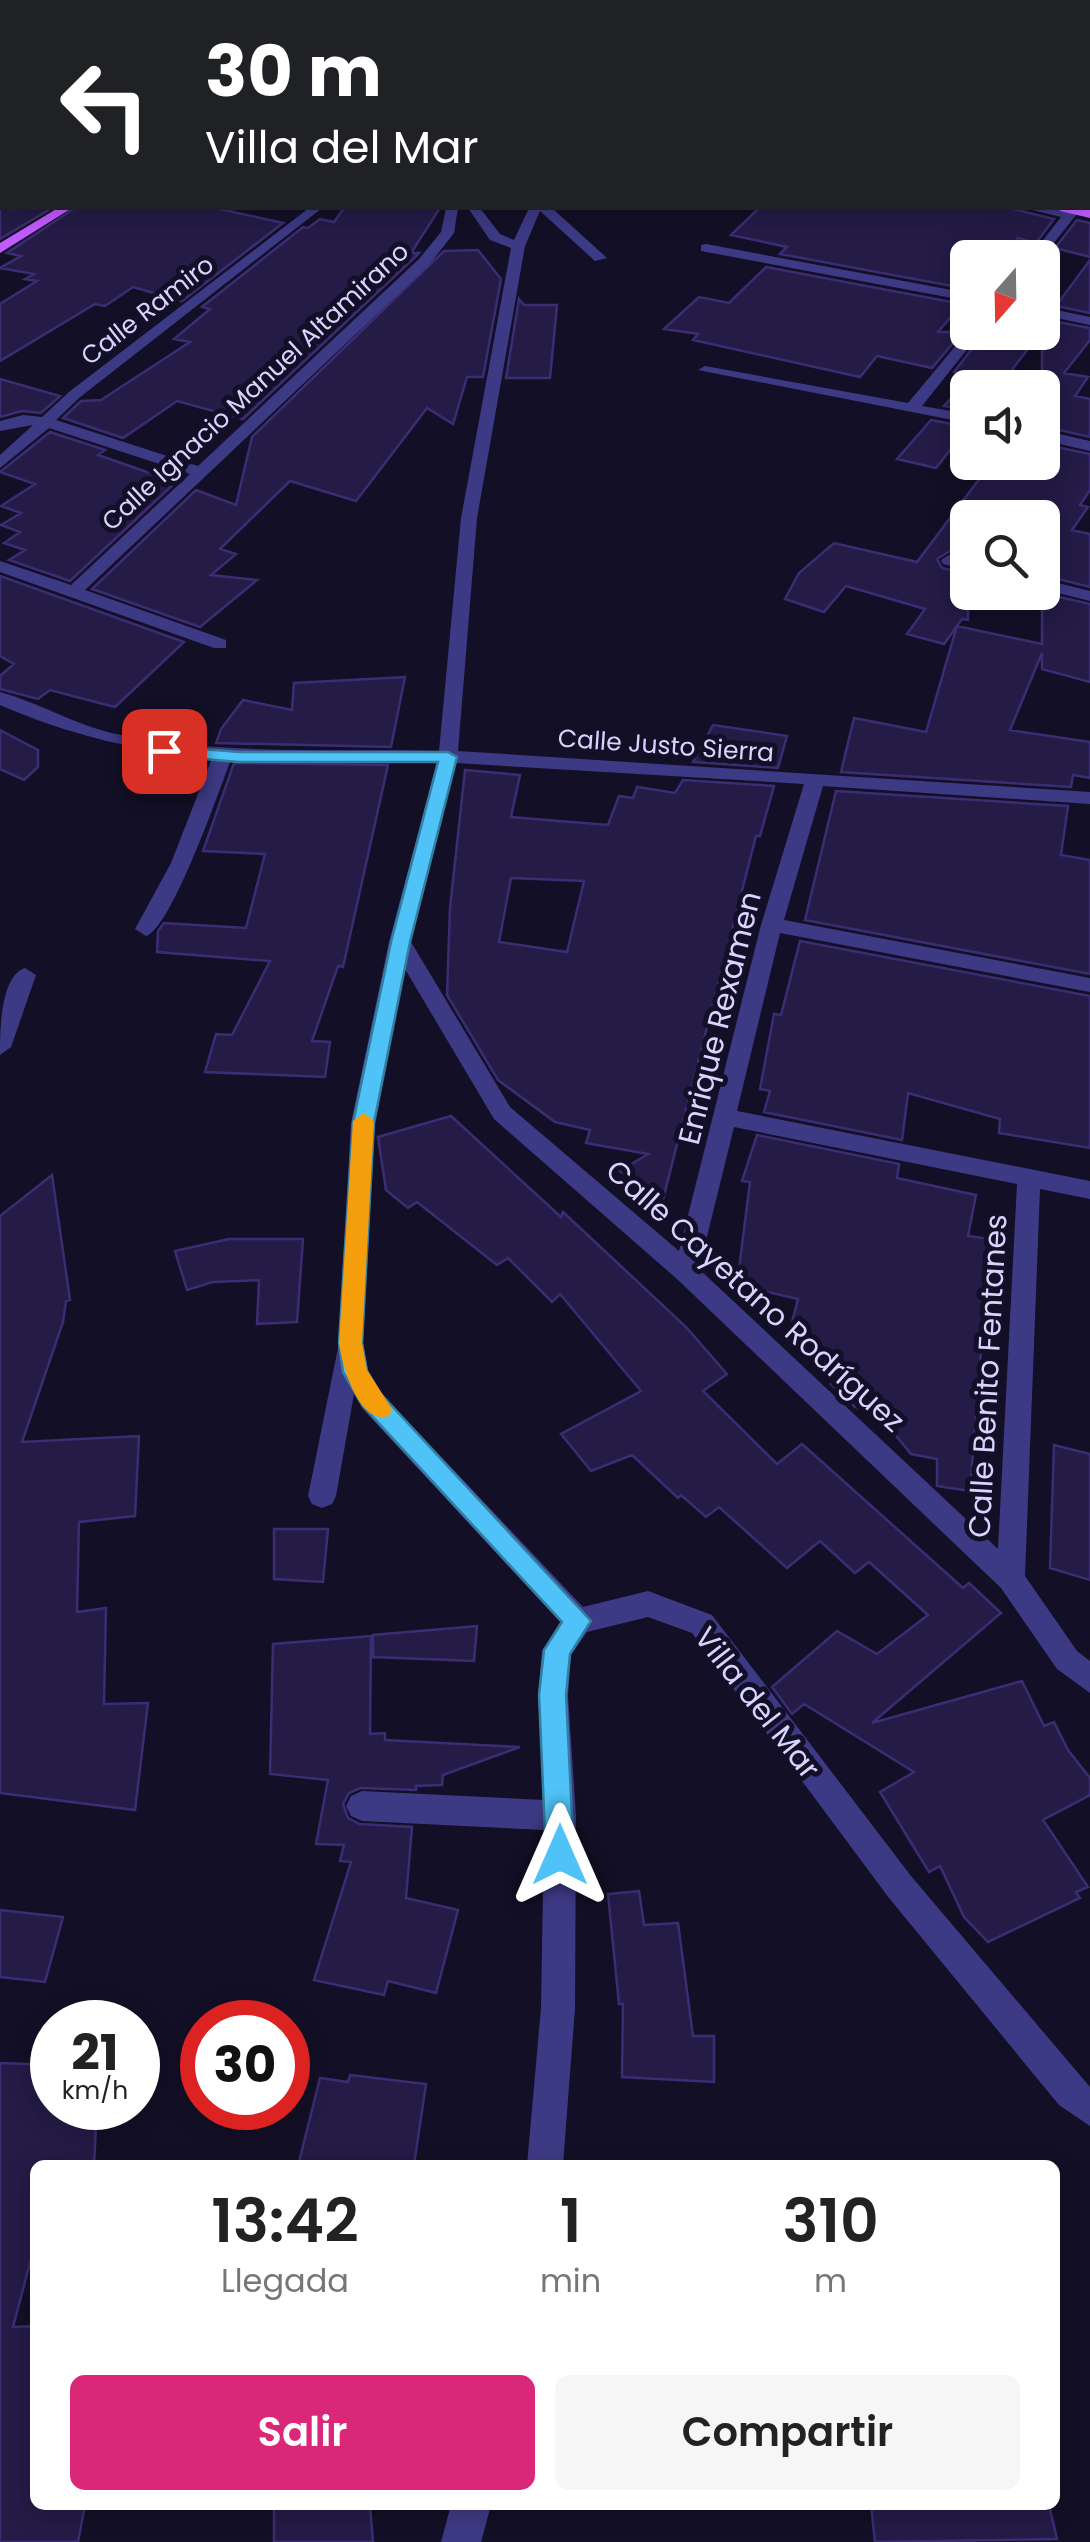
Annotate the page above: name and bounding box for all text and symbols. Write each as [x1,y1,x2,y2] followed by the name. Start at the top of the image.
[205,22,382,121] text: 30 m
[40,40,170,170] icon: left
[205,116,478,179] text: Villa del Mar
[94,234,417,538] street label: Calle Ignacio Manuel Altamirano
[950,240,1060,350] north arrow
[950,240,1060,610] map controls
[73,247,221,373] street label: Calle Ramiro
[950,370,1060,480] button: sound
[950,500,1060,610] button: search
[122,709,207,794] pin
[557,720,775,771] street label: Calle Justo Sierra
[137,724,192,779] icon: arrive
[667,887,772,1149] street label: Enrique Rexamen
[596,1149,914,1442] street label: Calle Cayetano Rodríguez
[958,1213,1017,1539] street label: Calle Benito Fentanes
[684,1618,830,1788] street label: Villa del Mar
[508,1803,612,1907] position arrow
[180,2000,310,2130] speed limit sign: 30
[71,2017,119,2088] text: 21
[62,2073,128,2108] text: km/h
[211,2179,359,2263] text: 13:42
[560,2179,581,2263] text: 1
[782,2179,879,2263] text: 310
[221,2258,349,2303] text: Llegada
[540,2258,601,2303] text: min
[814,2258,847,2303] text: m
[70,2375,535,2490] button: Salir
[555,2375,1020,2490] button: Compartir

